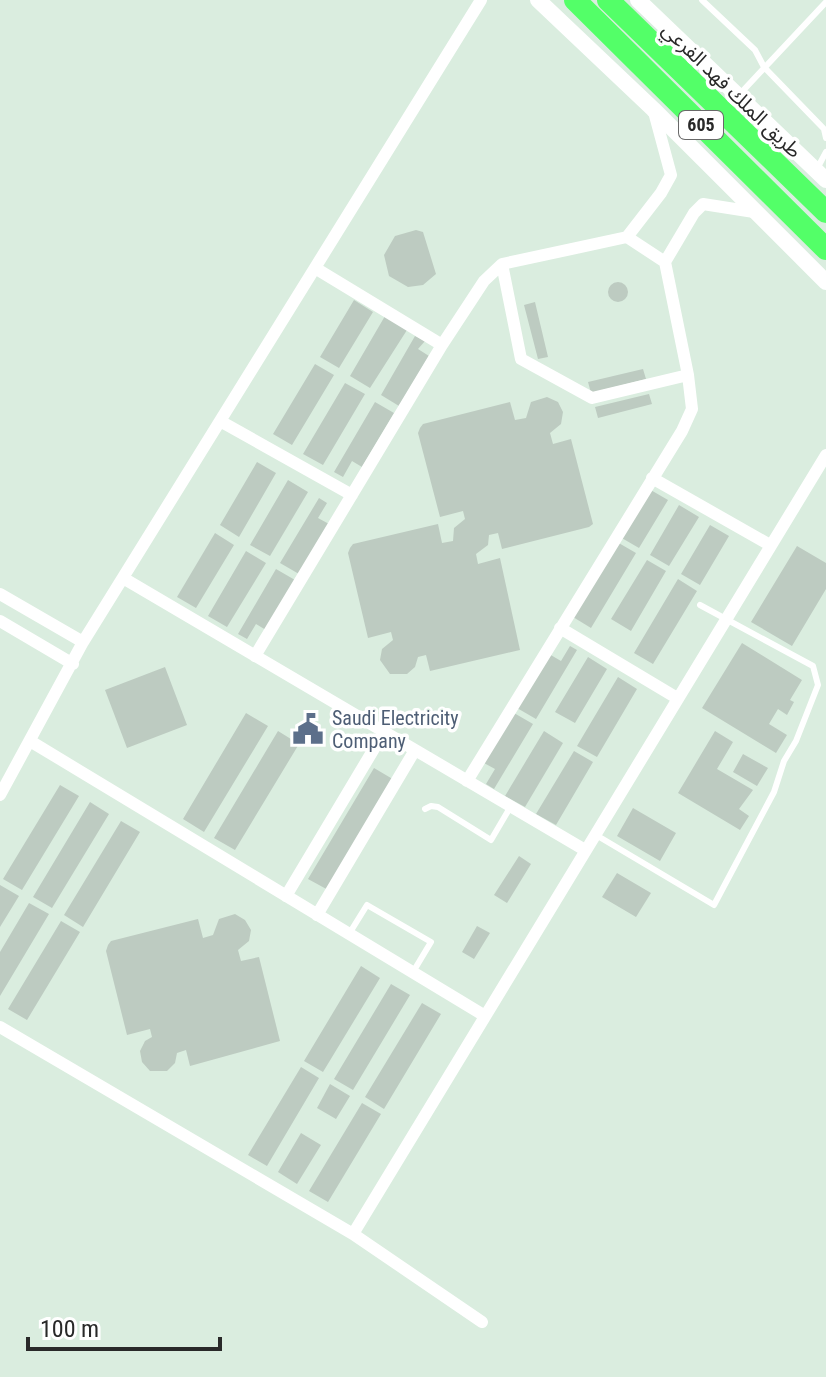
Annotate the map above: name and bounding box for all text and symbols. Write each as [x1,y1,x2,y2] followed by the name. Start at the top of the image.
[655,17,807,165] street label: طريق الملك فهد الفرعي
[679,111,723,139] road number: 605
[332,706,459,753] place label: Saudi Electricity Company
[291,712,325,746] public building icon: Saudi Electricity Company
[28,1301,220,1351] scale bar
[40,1315,99,1343] text: 100 m

